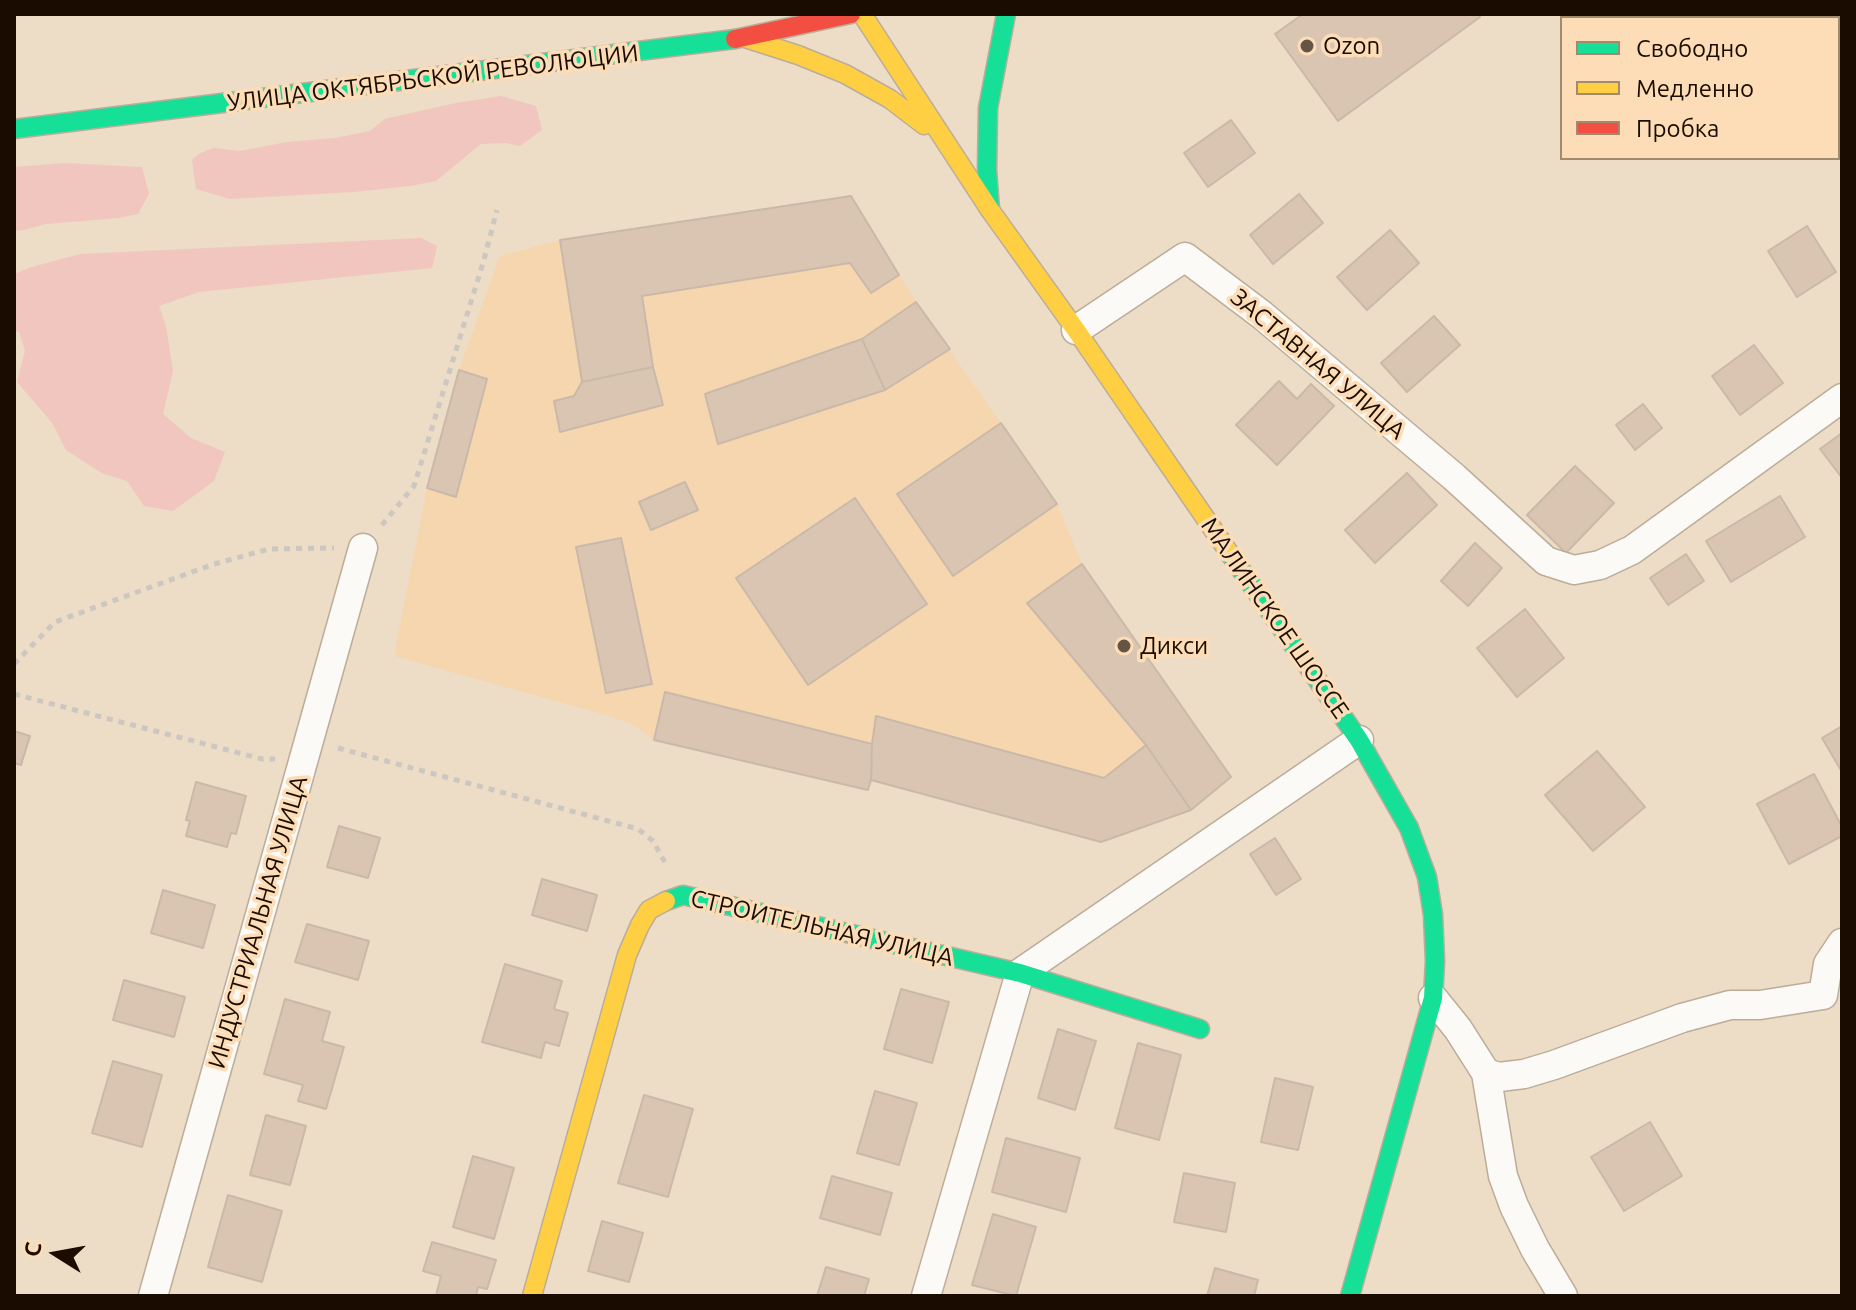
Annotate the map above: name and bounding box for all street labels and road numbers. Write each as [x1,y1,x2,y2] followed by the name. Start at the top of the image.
[226,38,640,118] street label: УЛИЦА ОКТЯБРЬСКОЙ РЕВОЛЮЦИИ
[1225,283,1411,445] street label: ЗАСТАВНАЯ УЛИЦА
[1195,512,1355,724] street label: МАЛИНСКОЕ ШОССЕ
[202,772,314,1072] street label: ИНДУСТРИАЛЬНАЯ УЛИЦА
[688,884,956,972] street label: СТРОИТЕЛЬНАЯ УЛИЦА

